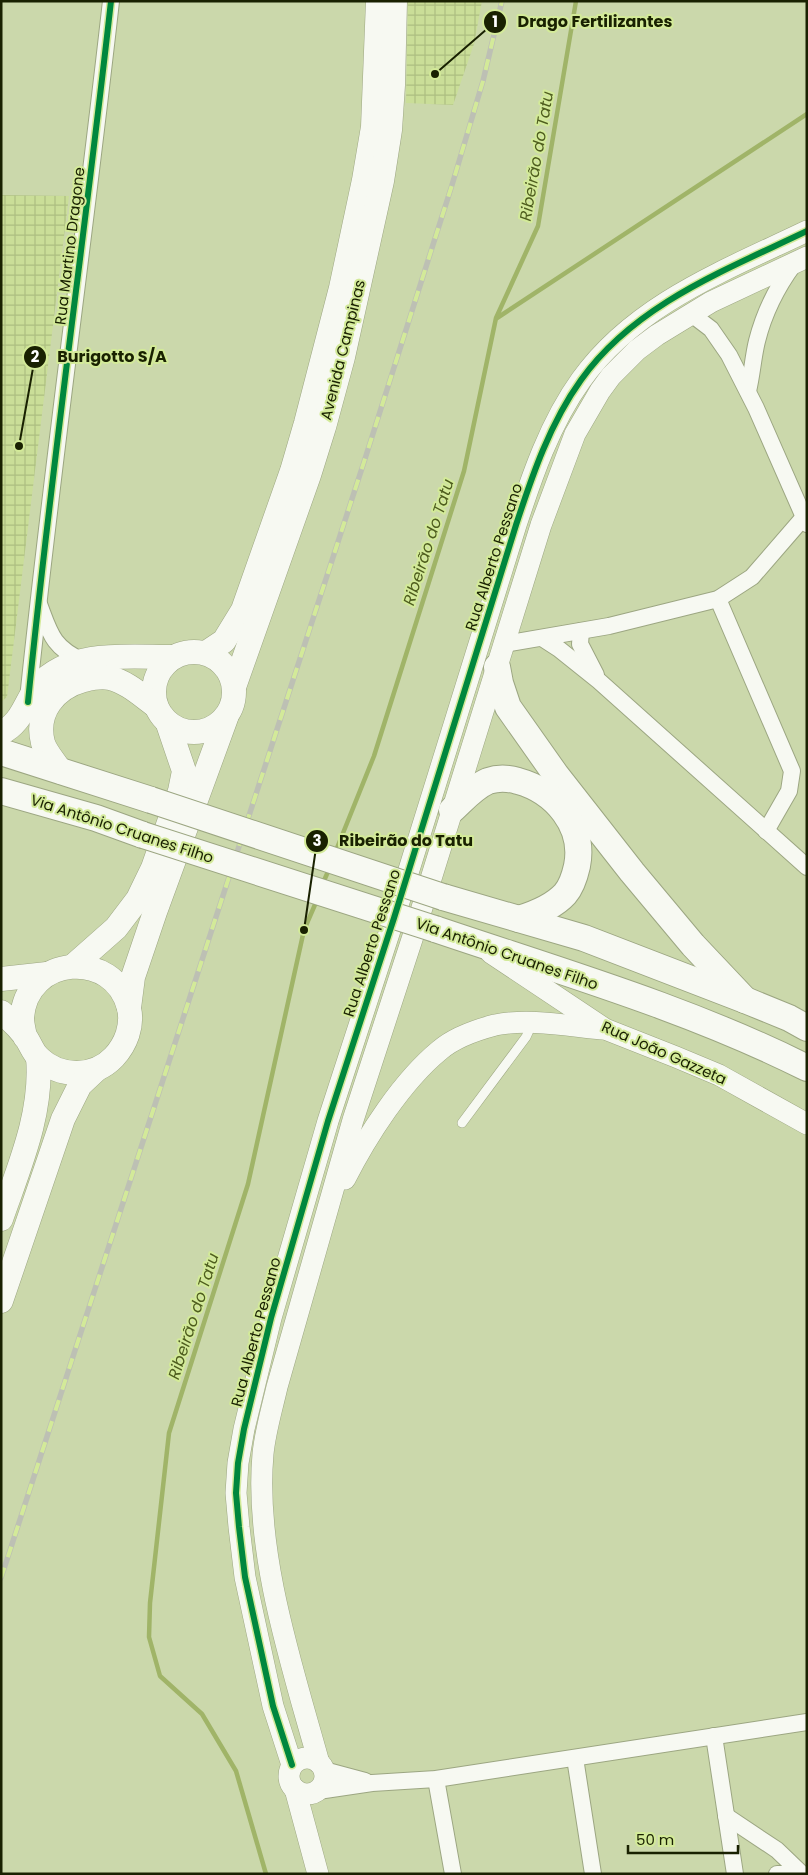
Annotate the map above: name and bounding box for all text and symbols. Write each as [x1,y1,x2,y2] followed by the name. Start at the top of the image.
[482,6,682,37] callout: Drago Fertilizantes
[518,10,672,33] text: Drago Fertilizantes
[492,11,498,32] text: 1
[514,89,559,223] water label: Ribeirão do Tatu
[49,166,90,326] street label: Rua Martino Dragone
[315,277,370,422] street label: Avenida Campinas
[22,341,177,372] callout: Burigotto S/A
[57,345,167,368] text: Burigotto S/A
[31,346,40,367] text: 2
[397,476,460,608] water label: Ribeirão do Tatu
[460,480,527,633] street label: Rua Alberto Pessano
[28,789,216,868] street label: Via Antônio Cruanes Filho
[304,825,483,856] callout: Ribeirão do Tatu
[339,829,473,852] text: Ribeirão do Tatu
[312,830,322,851] text: 3
[338,866,405,1019] street label: Rua Alberto Pessano
[413,912,601,995] street label: Via Antônio Cruanes Filho
[598,1016,730,1089] street label: Rua João Gazzeta
[162,1250,225,1382] water label: Ribeirão do Tatu
[225,1255,286,1409] street label: Rua Alberto Pessano
[628,1822,738,1854] scale bar
[636,1829,674,1850] text: 50 m

